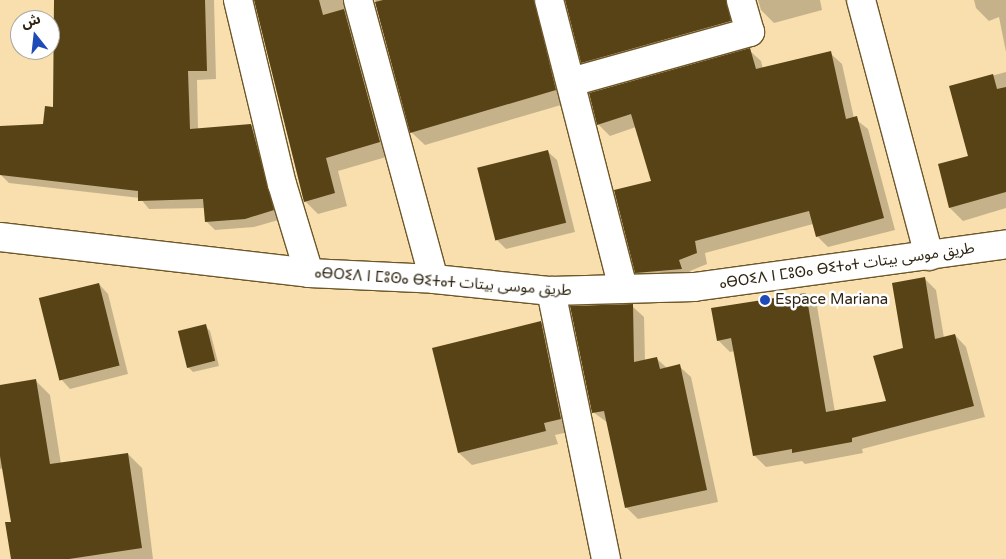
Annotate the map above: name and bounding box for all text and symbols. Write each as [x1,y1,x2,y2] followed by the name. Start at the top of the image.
[10,10,60,60] north arrow
[19,10,43,32] text: ش
[718,239,976,293] street label: ⴰⴱⵔⵉⴷ ⵏ ⵎⵓⵙⴰ ⴱⵉⵜⴰⵜ طريق موسى بيتات
[314,264,572,300] street label: ⴰⴱⵔⵉⴷ ⵏ ⵎⵓⵙⴰ ⴱⵉⵜⴰⵜ طريق موسى بيتات
[775,291,888,309] place label: Espace Mariana
[759,294,771,306] marker: Espace Mariana

